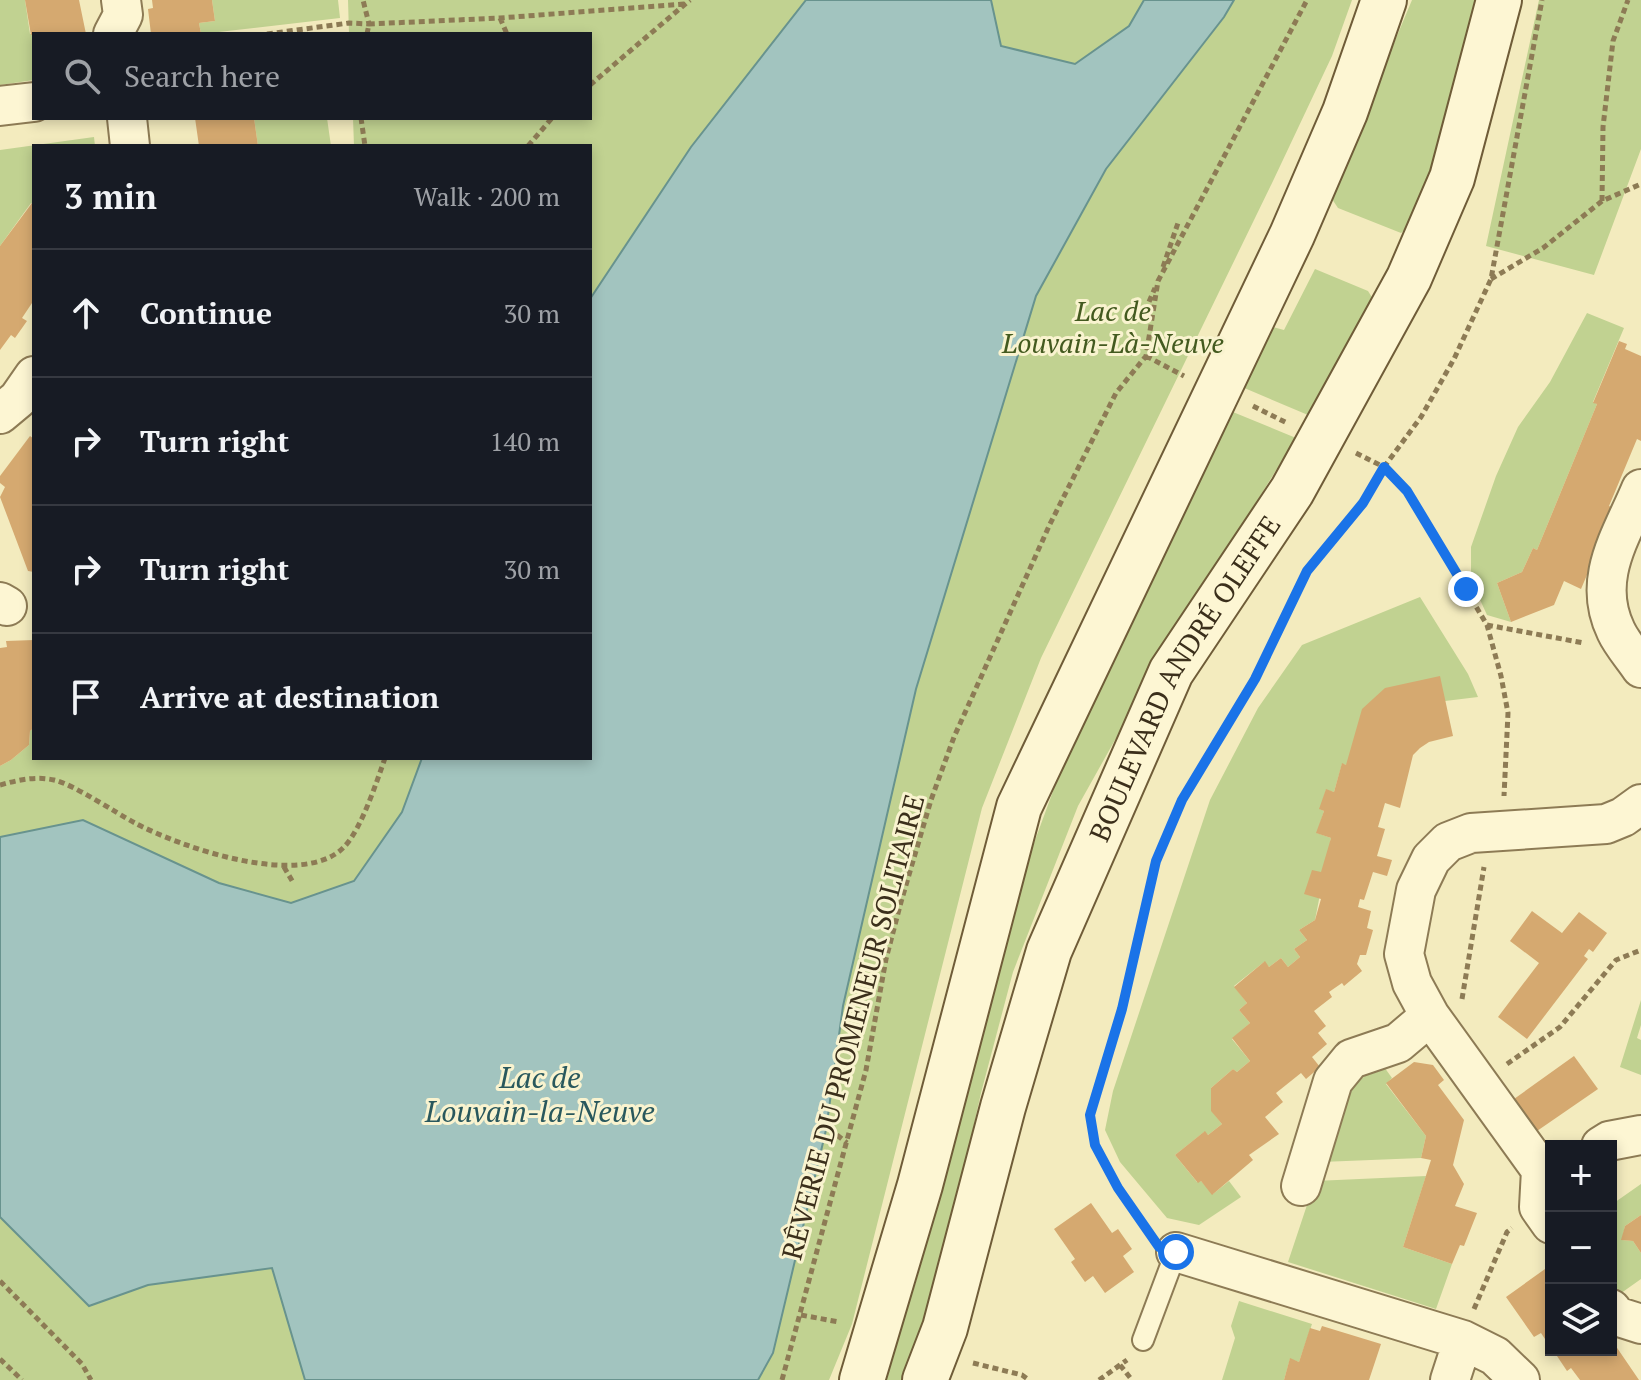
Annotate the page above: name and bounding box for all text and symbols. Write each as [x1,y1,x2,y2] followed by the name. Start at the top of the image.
[32,32,592,120] search box
[60,54,104,98] icon: search
[124,56,280,96] text: Search here
[64,174,157,219] text: 3 min
[414,179,560,213] text: Walk · 200 m
[64,291,108,335] icon: ahead
[1001,292,1224,361] park label: Lac de Louvain-Là-Neuve
[140,293,272,333] text: Continue
[504,296,560,330] text: 30 m
[64,419,108,463] icon: right
[140,421,289,461] text: Turn right
[490,424,560,458] text: 140 m
[1080,508,1288,847] street label: BOULEVARD ANDRÉ OLEFFE
[64,547,108,591] icon: right
[140,549,289,589] text: Turn right
[504,552,560,586] text: 30 m
[1448,571,1484,607] route end
[64,675,108,719] icon: arrive
[140,677,439,717] text: Arrive at destination
[773,790,933,1264] street label: RÊVERIE DU PROMENEUR SOLITAIRE
[424,1057,655,1131] water label: Lac de Louvain-la-Neuve
[1545,1140,1617,1356] map controls
[1545,1140,1617,1212] button: +
[1545,1212,1617,1284] button: −
[1158,1234,1194,1270] route start
[1545,1284,1617,1356] button: layers

